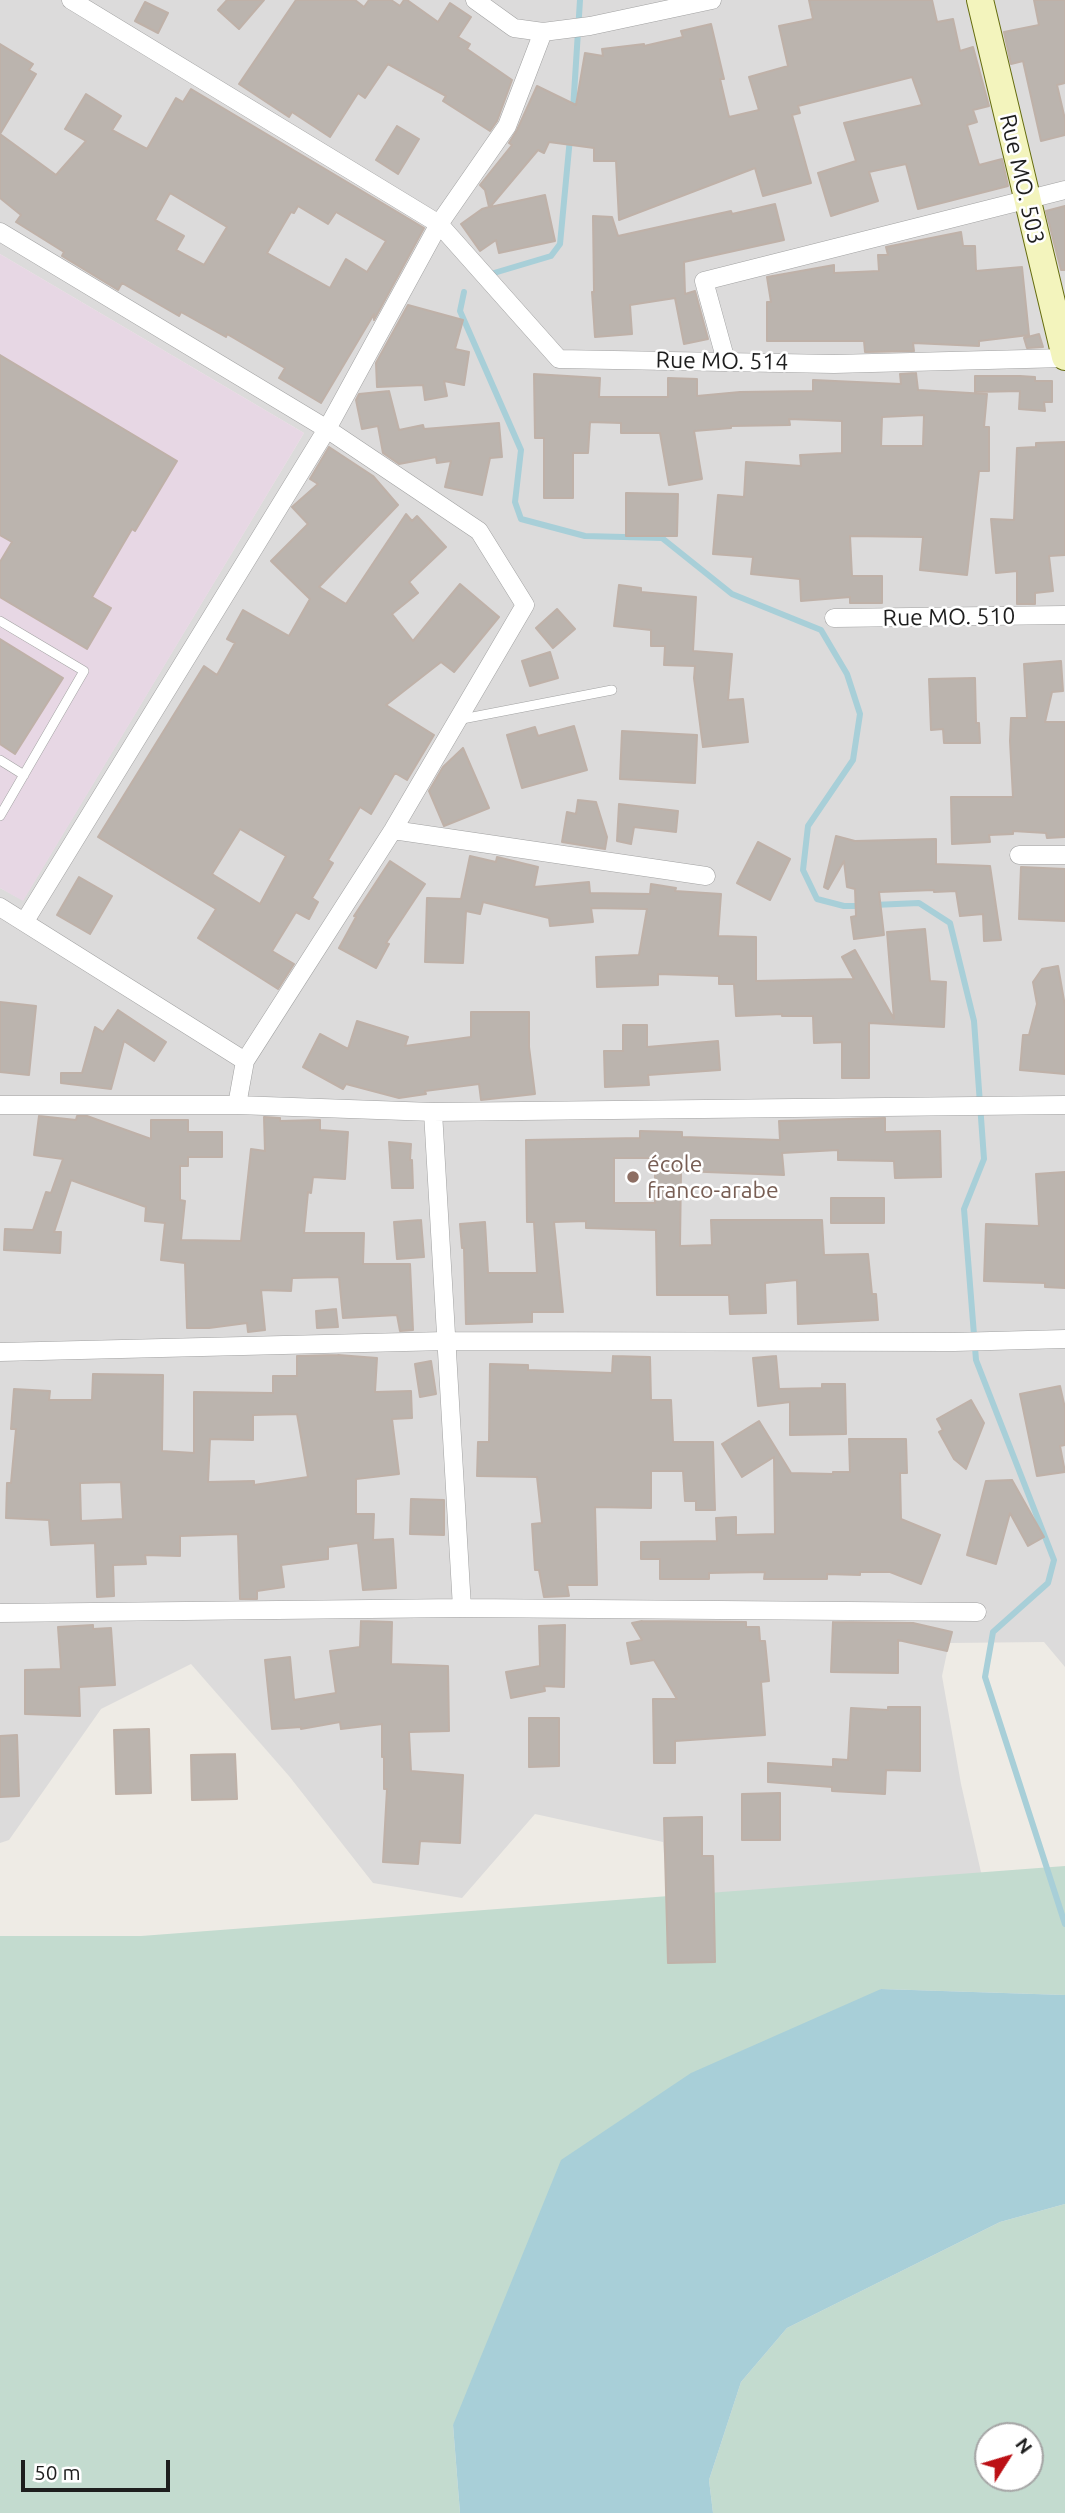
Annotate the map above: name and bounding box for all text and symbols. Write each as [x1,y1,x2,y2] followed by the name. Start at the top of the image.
[994,111,1050,247] street label: Rue MO. 503
[655,346,789,376] street label: Rue MO. 514
[882,602,1016,632] street label: Rue MO. 510
[647,1150,779,1204] place label: école franco-arabe
[625,1169,641,1185] marker: école franco-arabe
[974,2422,1044,2492] north arrow
[1011,2433,1037,2458] text: N
[24,2446,173,2490] scale bar
[34,2460,81,2484] text: 50 m

